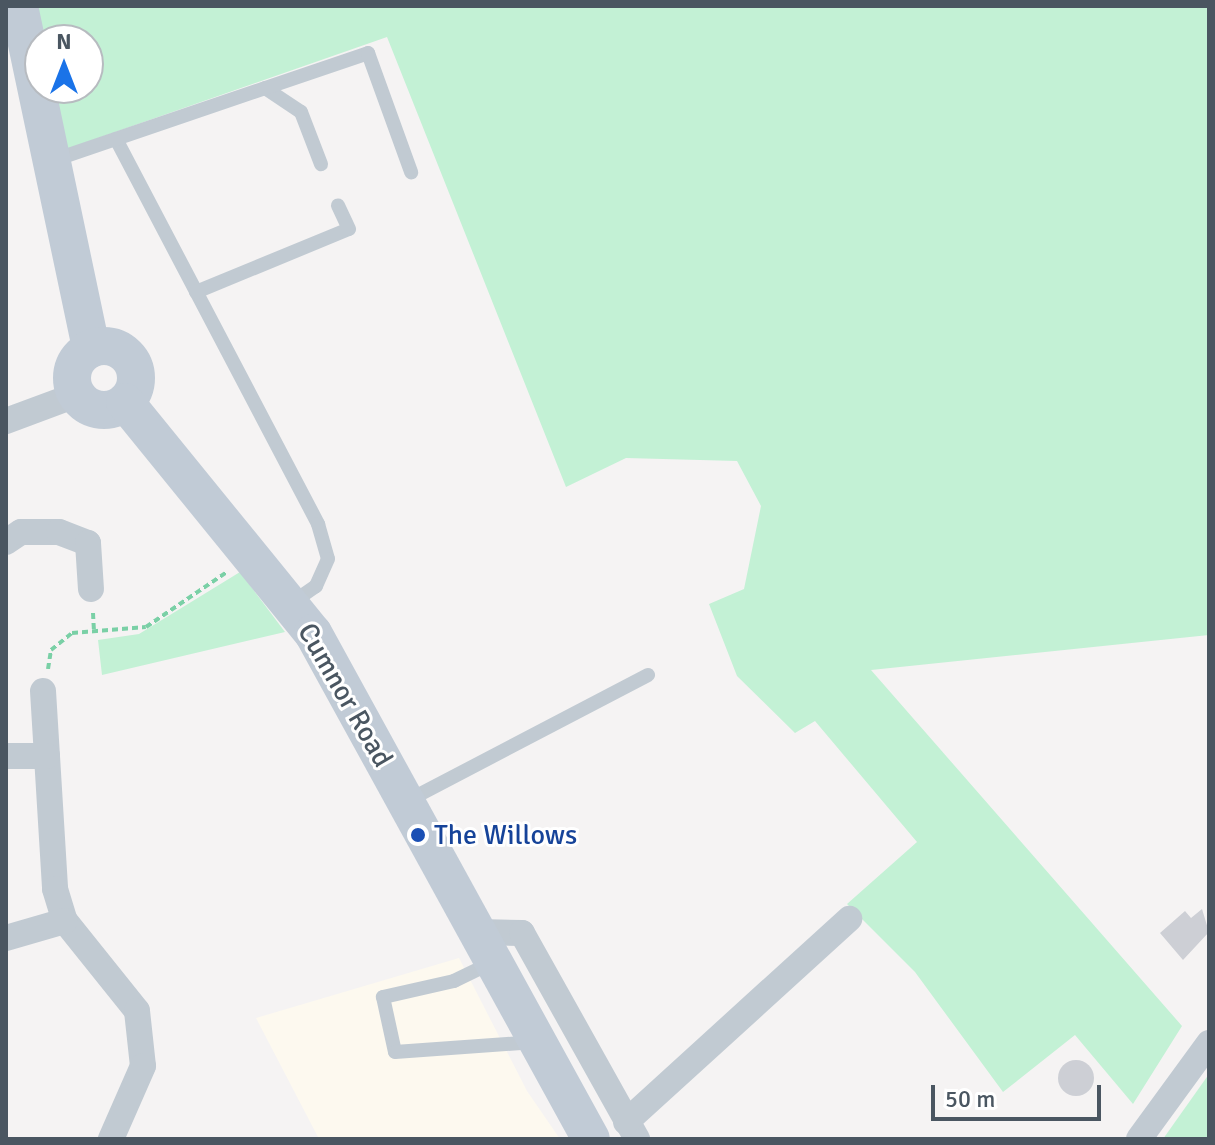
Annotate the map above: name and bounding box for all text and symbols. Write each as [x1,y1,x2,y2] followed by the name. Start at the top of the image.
[24,24,104,104] north arrow
[56,28,72,55] text: N
[290,617,400,773] street label: Cumnor Road
[434,818,577,852] place label: The Willows
[409,826,427,844] marker: The Willows
[935,1069,1105,1119] scale bar
[945,1084,995,1114] text: 50 m

